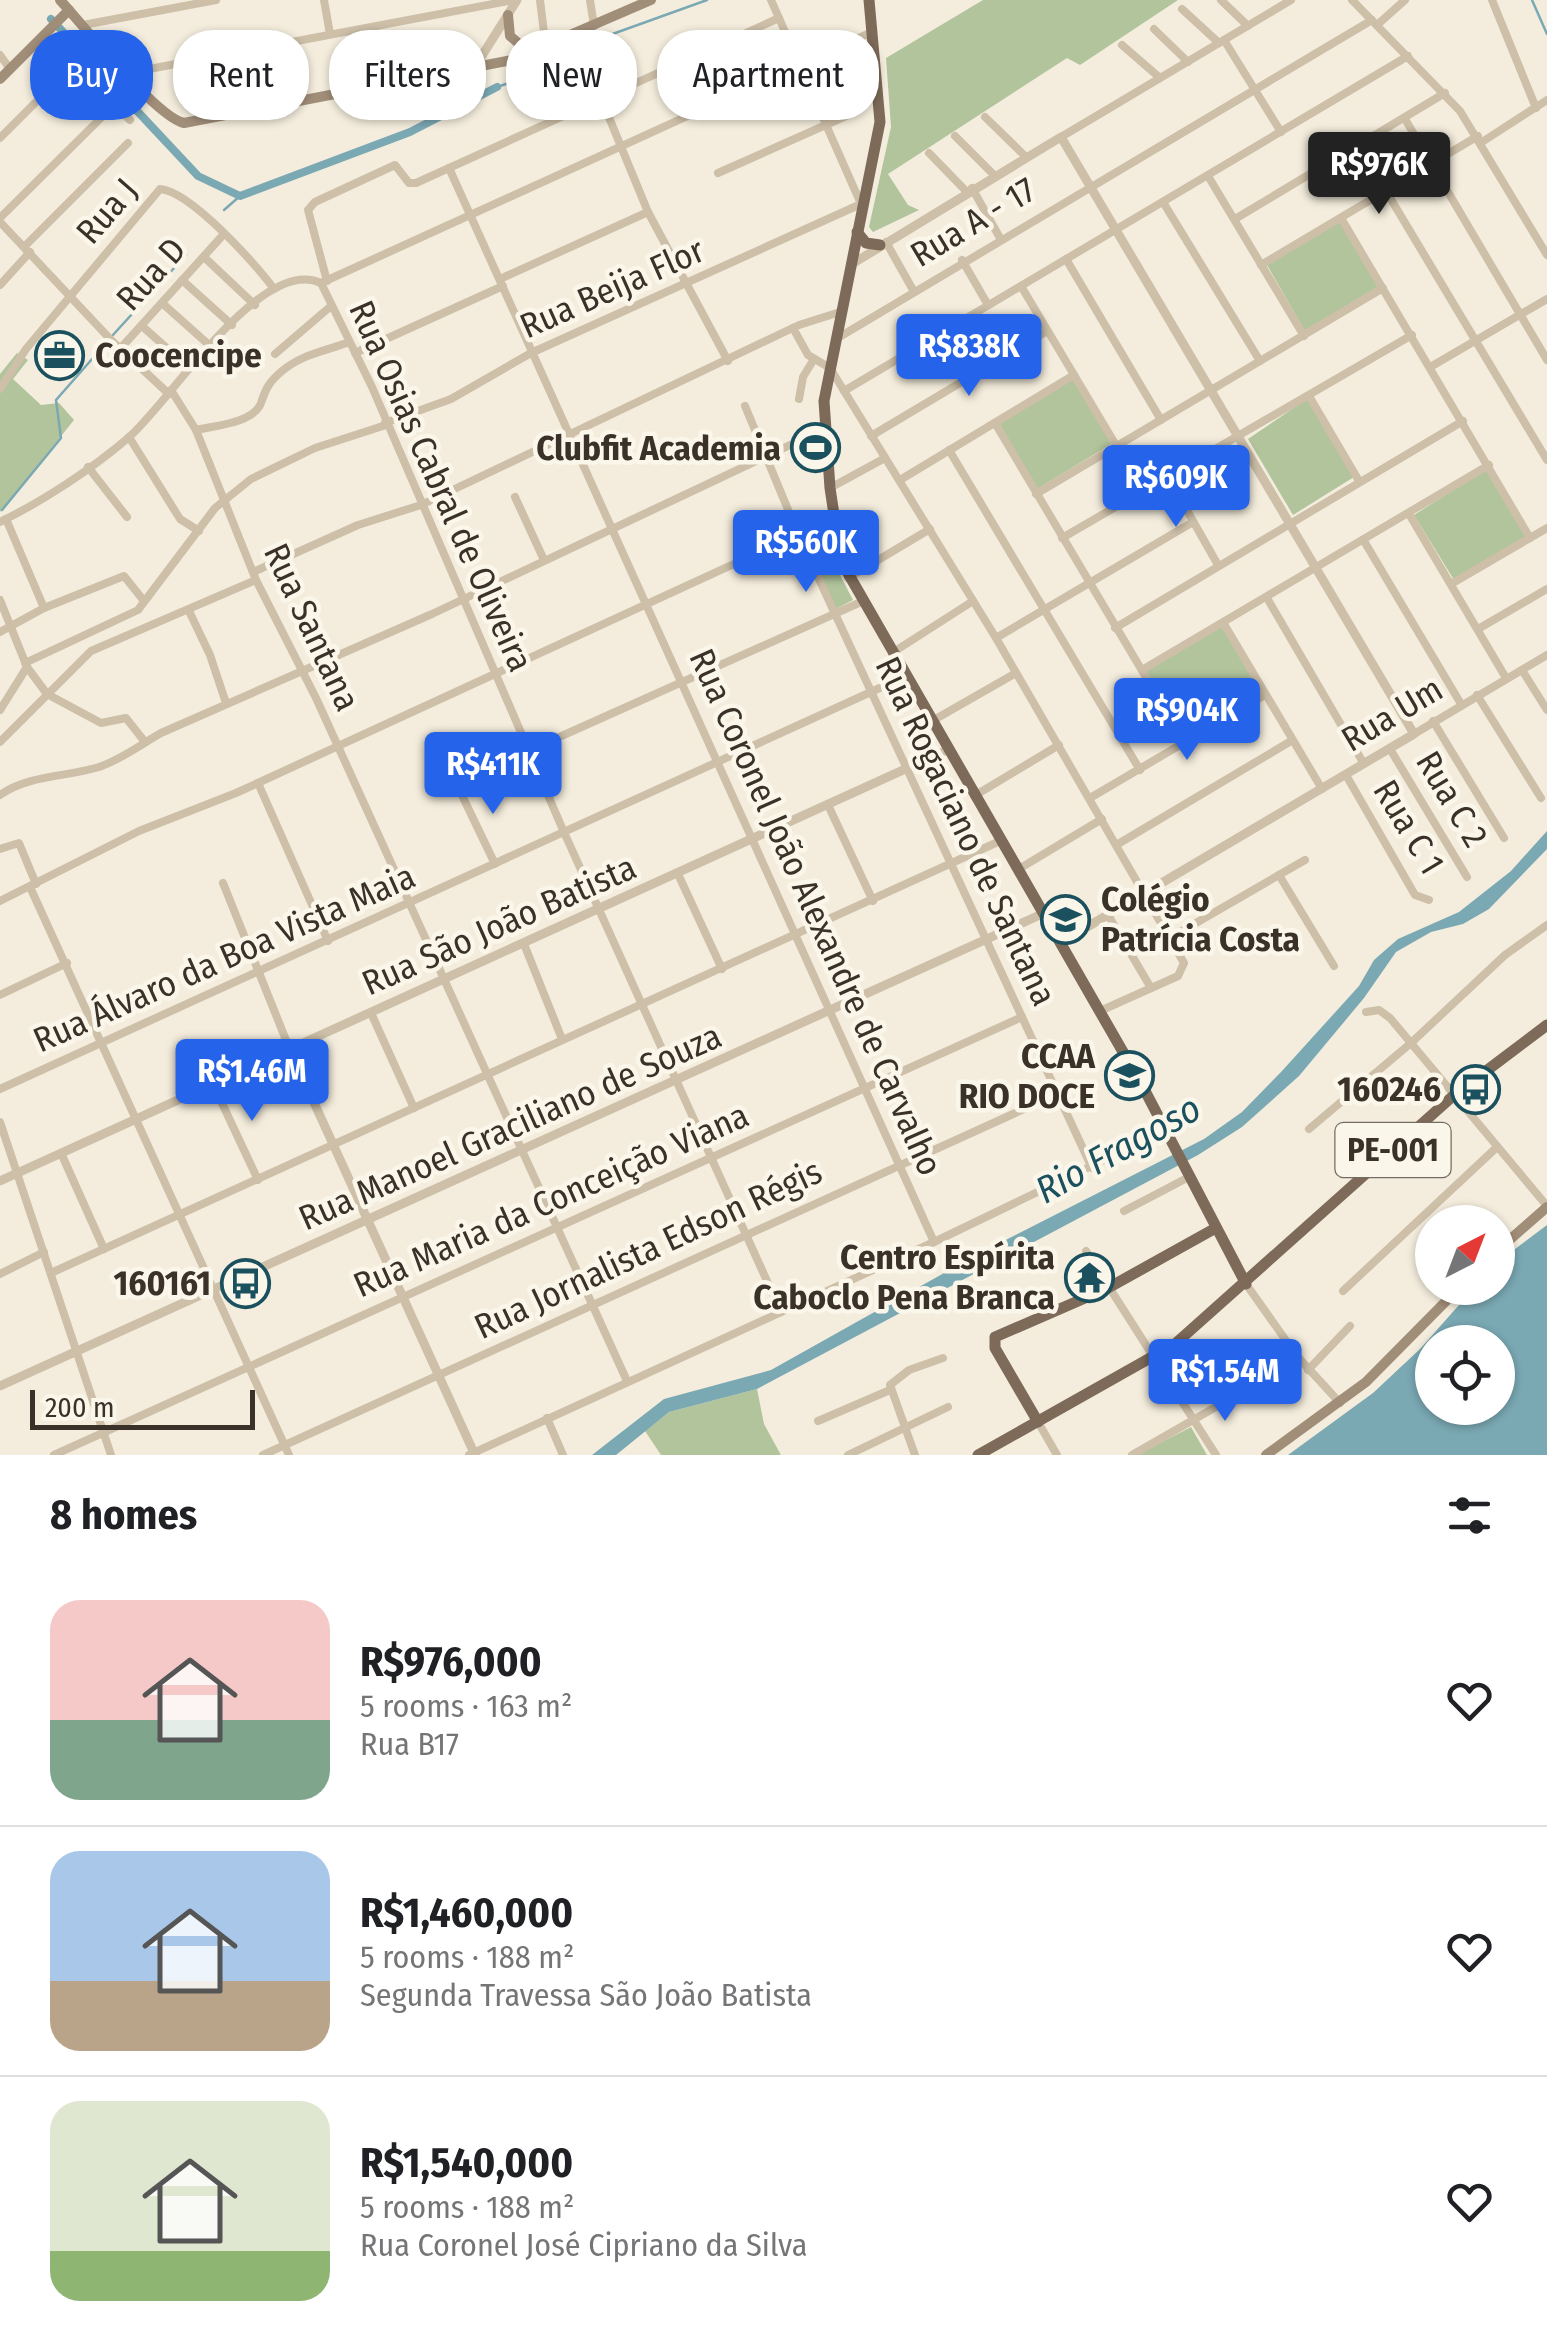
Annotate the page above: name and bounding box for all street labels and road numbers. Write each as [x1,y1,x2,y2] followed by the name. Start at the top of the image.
[903,168,1043,276] street label: Rua A - 17
[67,170,147,252] street label: Rua J
[108,229,194,319] street label: Rua D
[514,229,710,347] street label: Rua Beija Flor
[340,294,542,678] street label: Rua Osias Cabral de Oliveira
[255,537,369,717] street label: Rua Santana
[681,642,951,1182] street label: Rua Coronel João Alexandre de Carvalho
[867,650,1065,1012] street label: Rua Rogaciano de Santana
[1334,668,1450,760] street label: Rua Um
[1407,744,1497,854] street label: Rua C 2
[1365,772,1453,882] street label: Rua C 1
[356,846,642,1004] street label: Rua São João Batista
[27,855,421,1061] street label: Rua Álvaro da Boa Vista Maia
[292,1015,728,1239] street label: Rua Manoel Graciliano de Souza
[347,1094,755,1306] street label: Rua Maria da Conceição Viana
[1336,1123,1450,1177] road number: PE-001
[468,1150,828,1348] street label: Rua Jornalista Edson Régis

